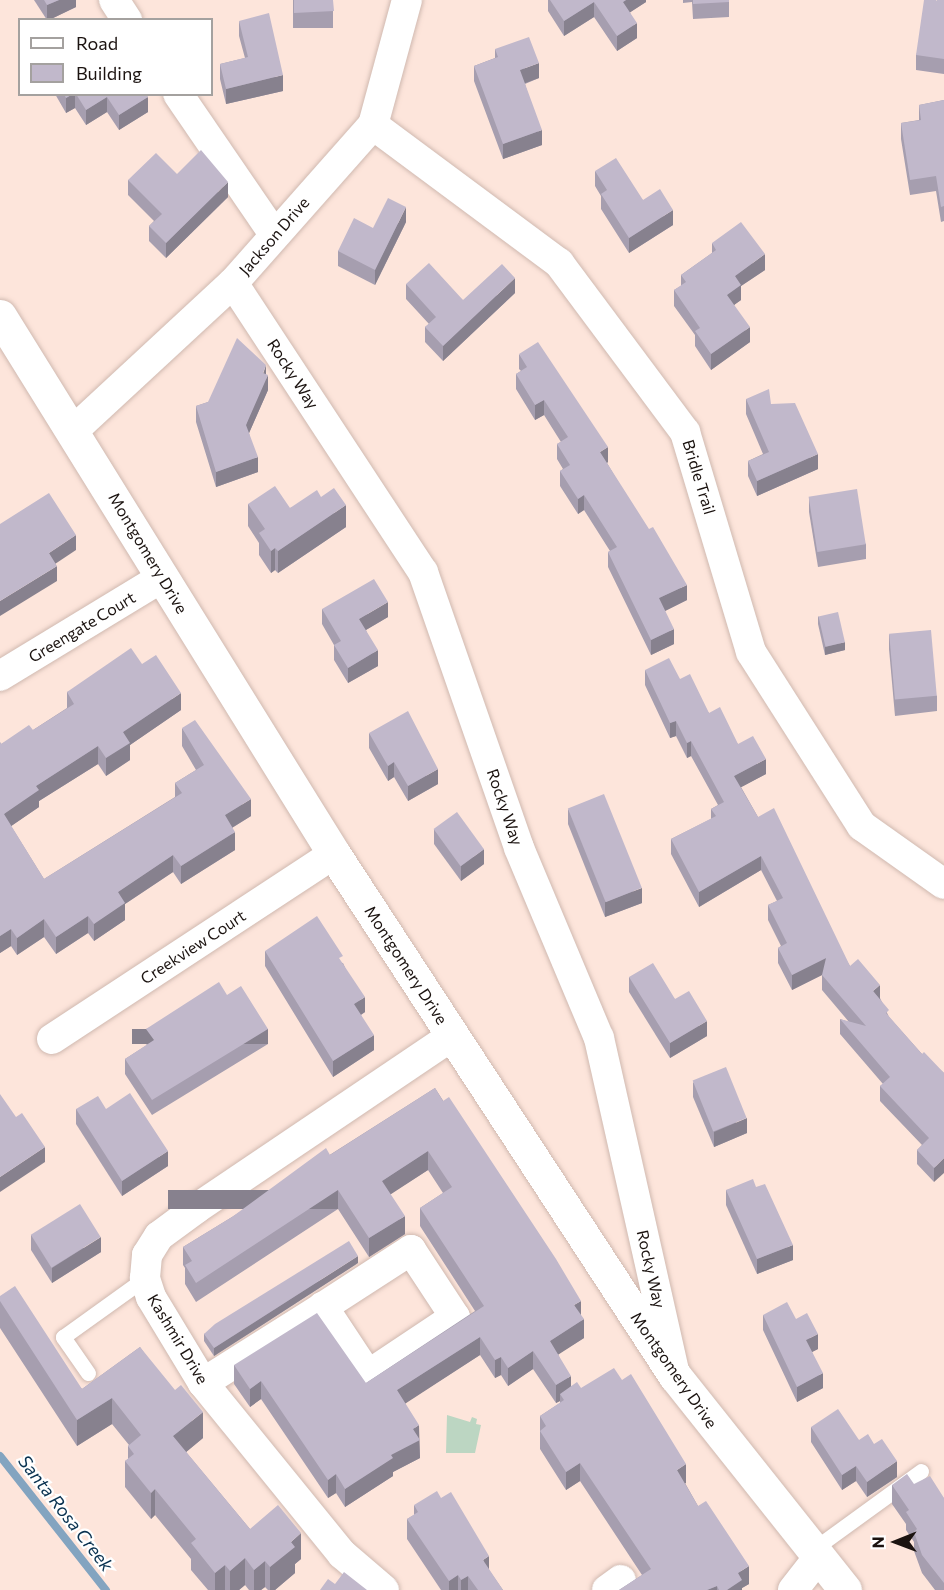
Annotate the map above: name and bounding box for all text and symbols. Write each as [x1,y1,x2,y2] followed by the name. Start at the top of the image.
[18,18,213,96] legend
[76,32,118,54] text: Road
[76,62,142,84] text: Building
[235,193,313,279] street label: Jackson Drive
[263,335,323,413] street label: Rocky Way
[679,437,719,517] street label: Bridle Trail
[104,489,192,617] street label: Montgomery Drive
[25,588,139,666] street label: Greengate Court
[483,766,527,848] street label: Rocky Way
[361,902,451,1028] street label: Montgomery Drive
[137,906,249,988] street label: Creekview Court
[633,1228,669,1310] street label: Rocky Way
[144,1290,212,1388] street label: Kashmir Drive
[627,1308,721,1432] street label: Montgomery Drive
[14,1451,118,1575] water label: Santa Rosa Creek
[866,1512,926,1572] north arrow
[868,1536,887,1548] text: N

